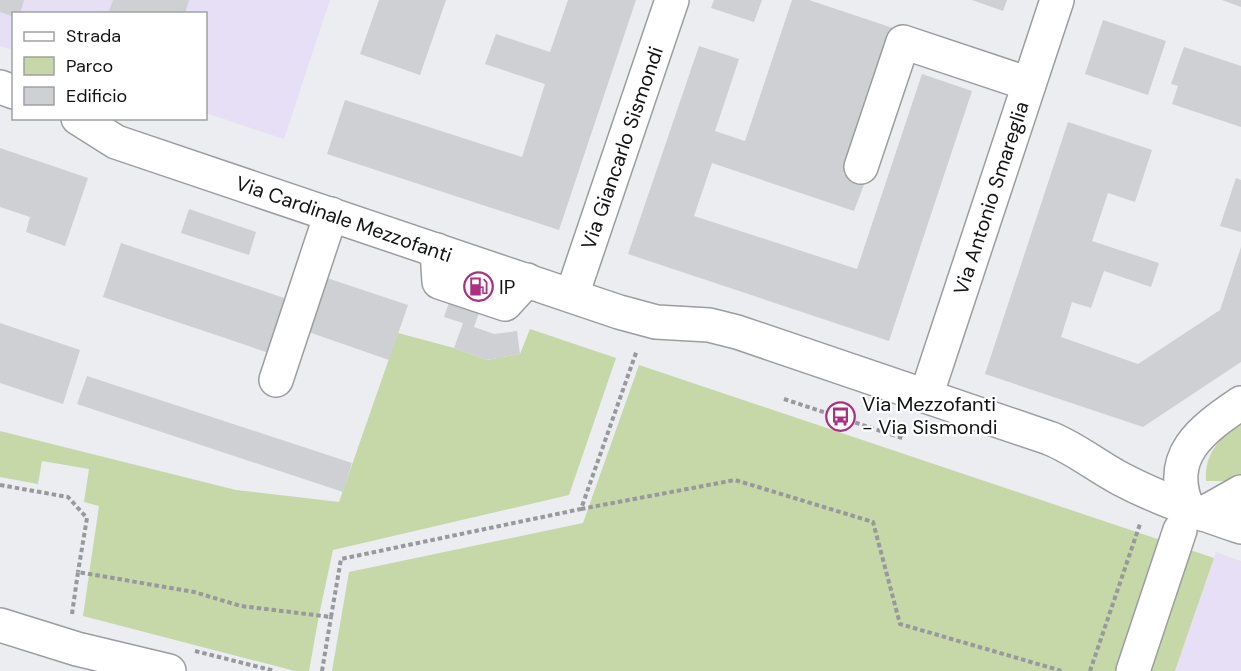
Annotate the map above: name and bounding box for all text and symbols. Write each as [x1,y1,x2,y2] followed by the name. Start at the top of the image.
[12,12,207,120] legend
[66,24,121,48] text: Strada
[575,43,669,253] street label: Via Giancarlo Sismondi
[66,54,113,78] text: Parco
[66,84,127,108] text: Edificio
[947,98,1035,298] street label: Via Antonio Smareglia
[232,170,456,268] street label: Via Cardinale Mezzofanti
[462,271,494,303] fuel station icon: IP
[499,274,515,300] place label: IP
[862,391,997,440] place label: Via Mezzofanti - Via Sismondi
[825,400,857,432] bus stop icon: Via Mezzofanti - Via Sismondi

